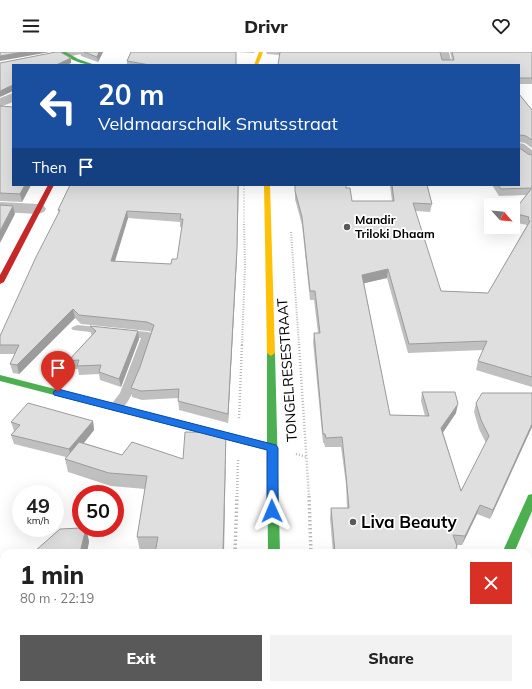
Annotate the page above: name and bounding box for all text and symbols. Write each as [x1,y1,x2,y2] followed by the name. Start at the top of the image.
[20,15,42,37] icon: menu
[244,15,288,38] text: Drivr
[490,15,512,37] icon: heart
[98,77,164,112] text: 20 m
[32,80,84,132] icon: left
[98,112,338,135] text: Veldmaarschalk Smutsstraat
[75,156,97,178] icon: arrive
[32,158,67,177] text: Then
[484,198,520,234] north arrow
[484,198,520,234] map controls
[355,212,435,241] place label: Mandir Triloki Dhaam
[342,222,352,232] marker: Mandir Triloki Dhaam
[273,297,301,443] street label: TONGELRESESTRAAT
[41,351,75,392] pin
[47,357,69,379] icon: arrive
[72,485,124,537] speed limit sign: 50
[251,490,293,532] position arrow
[26,493,50,518] text: 49
[361,511,458,532] place label: Liva Beauty
[27,514,49,527] text: km/h
[348,517,358,527] marker: Liva Beauty
[20,560,84,590] text: 1 min
[470,562,512,604] button: close
[20,590,94,606] text: 80 m · 22:19
[20,635,262,681] button: Exit
[270,635,512,681] button: Share

